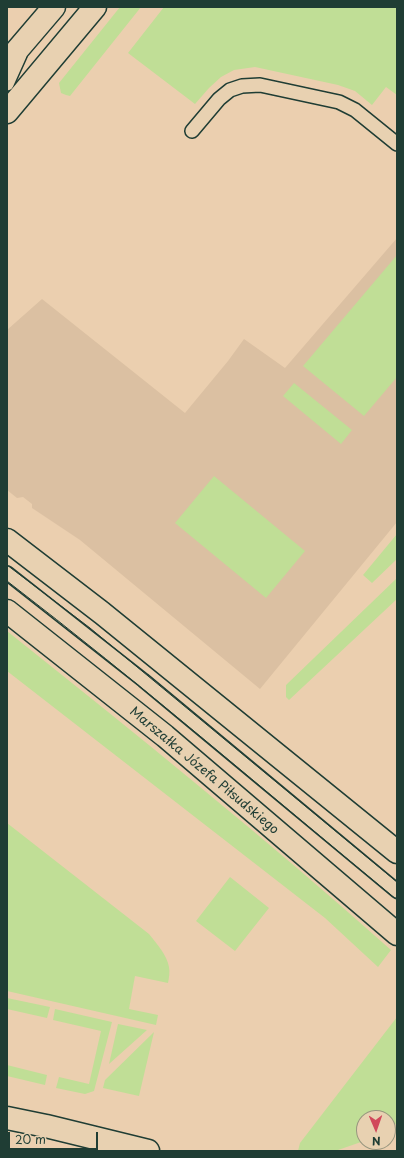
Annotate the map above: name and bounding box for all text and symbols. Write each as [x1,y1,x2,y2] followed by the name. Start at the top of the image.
[126,704,282,838] street label: Marszałka Józefa Piłsudskiego
[356,1110,396,1150] north arrow
[10,1124,100,1150] scale bar
[15,1130,46,1148] text: 20 m
[372,1133,381,1150] text: N

